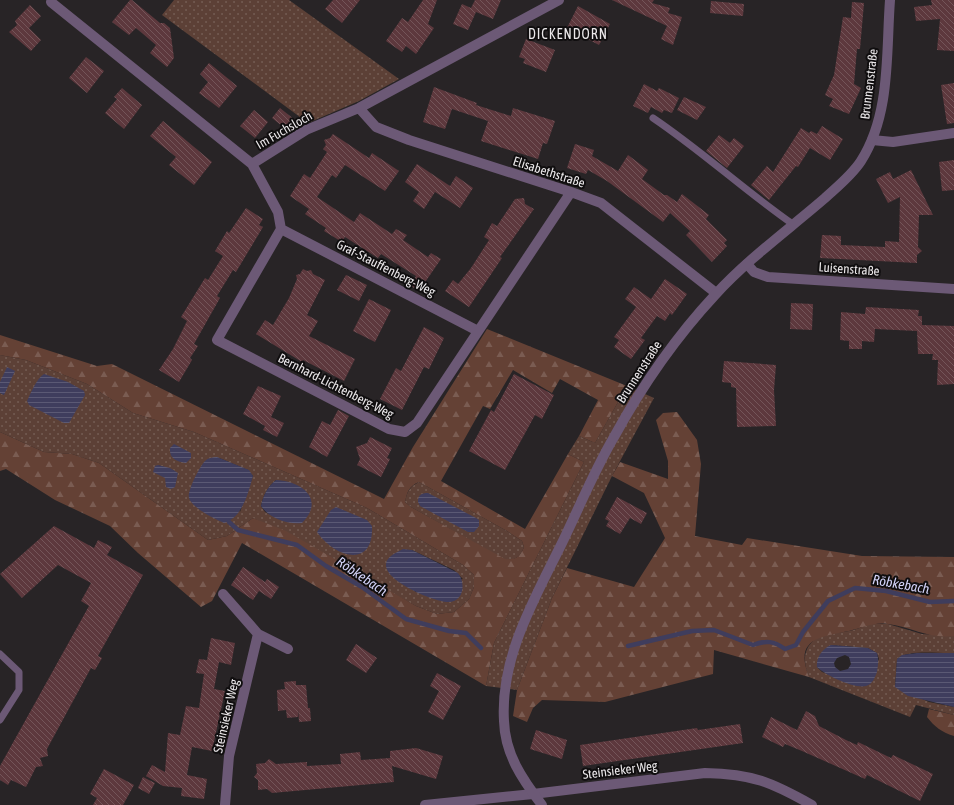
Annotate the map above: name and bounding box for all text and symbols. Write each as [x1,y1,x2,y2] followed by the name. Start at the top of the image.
[528,26,608,42] district label: DICKENDORN
[857,48,881,120] street label: Brunnenstraße
[253,108,315,152] street label: Im Fuchsloch
[511,153,587,191] street label: Elisabethstraße
[334,237,438,300] street label: Graf-Stauffenberg-Weg
[818,259,880,279] street label: Luisenstraße
[613,338,665,406] street label: Brunnenstraße
[276,350,397,422] street label: Bernhard-Lichtenberg-Weg
[334,553,391,599] water label: Röbkebach
[871,571,931,597] water label: Röbkebach
[210,677,242,754] street label: Steinsieker Weg
[582,758,659,782] street label: Steinsieker Weg

